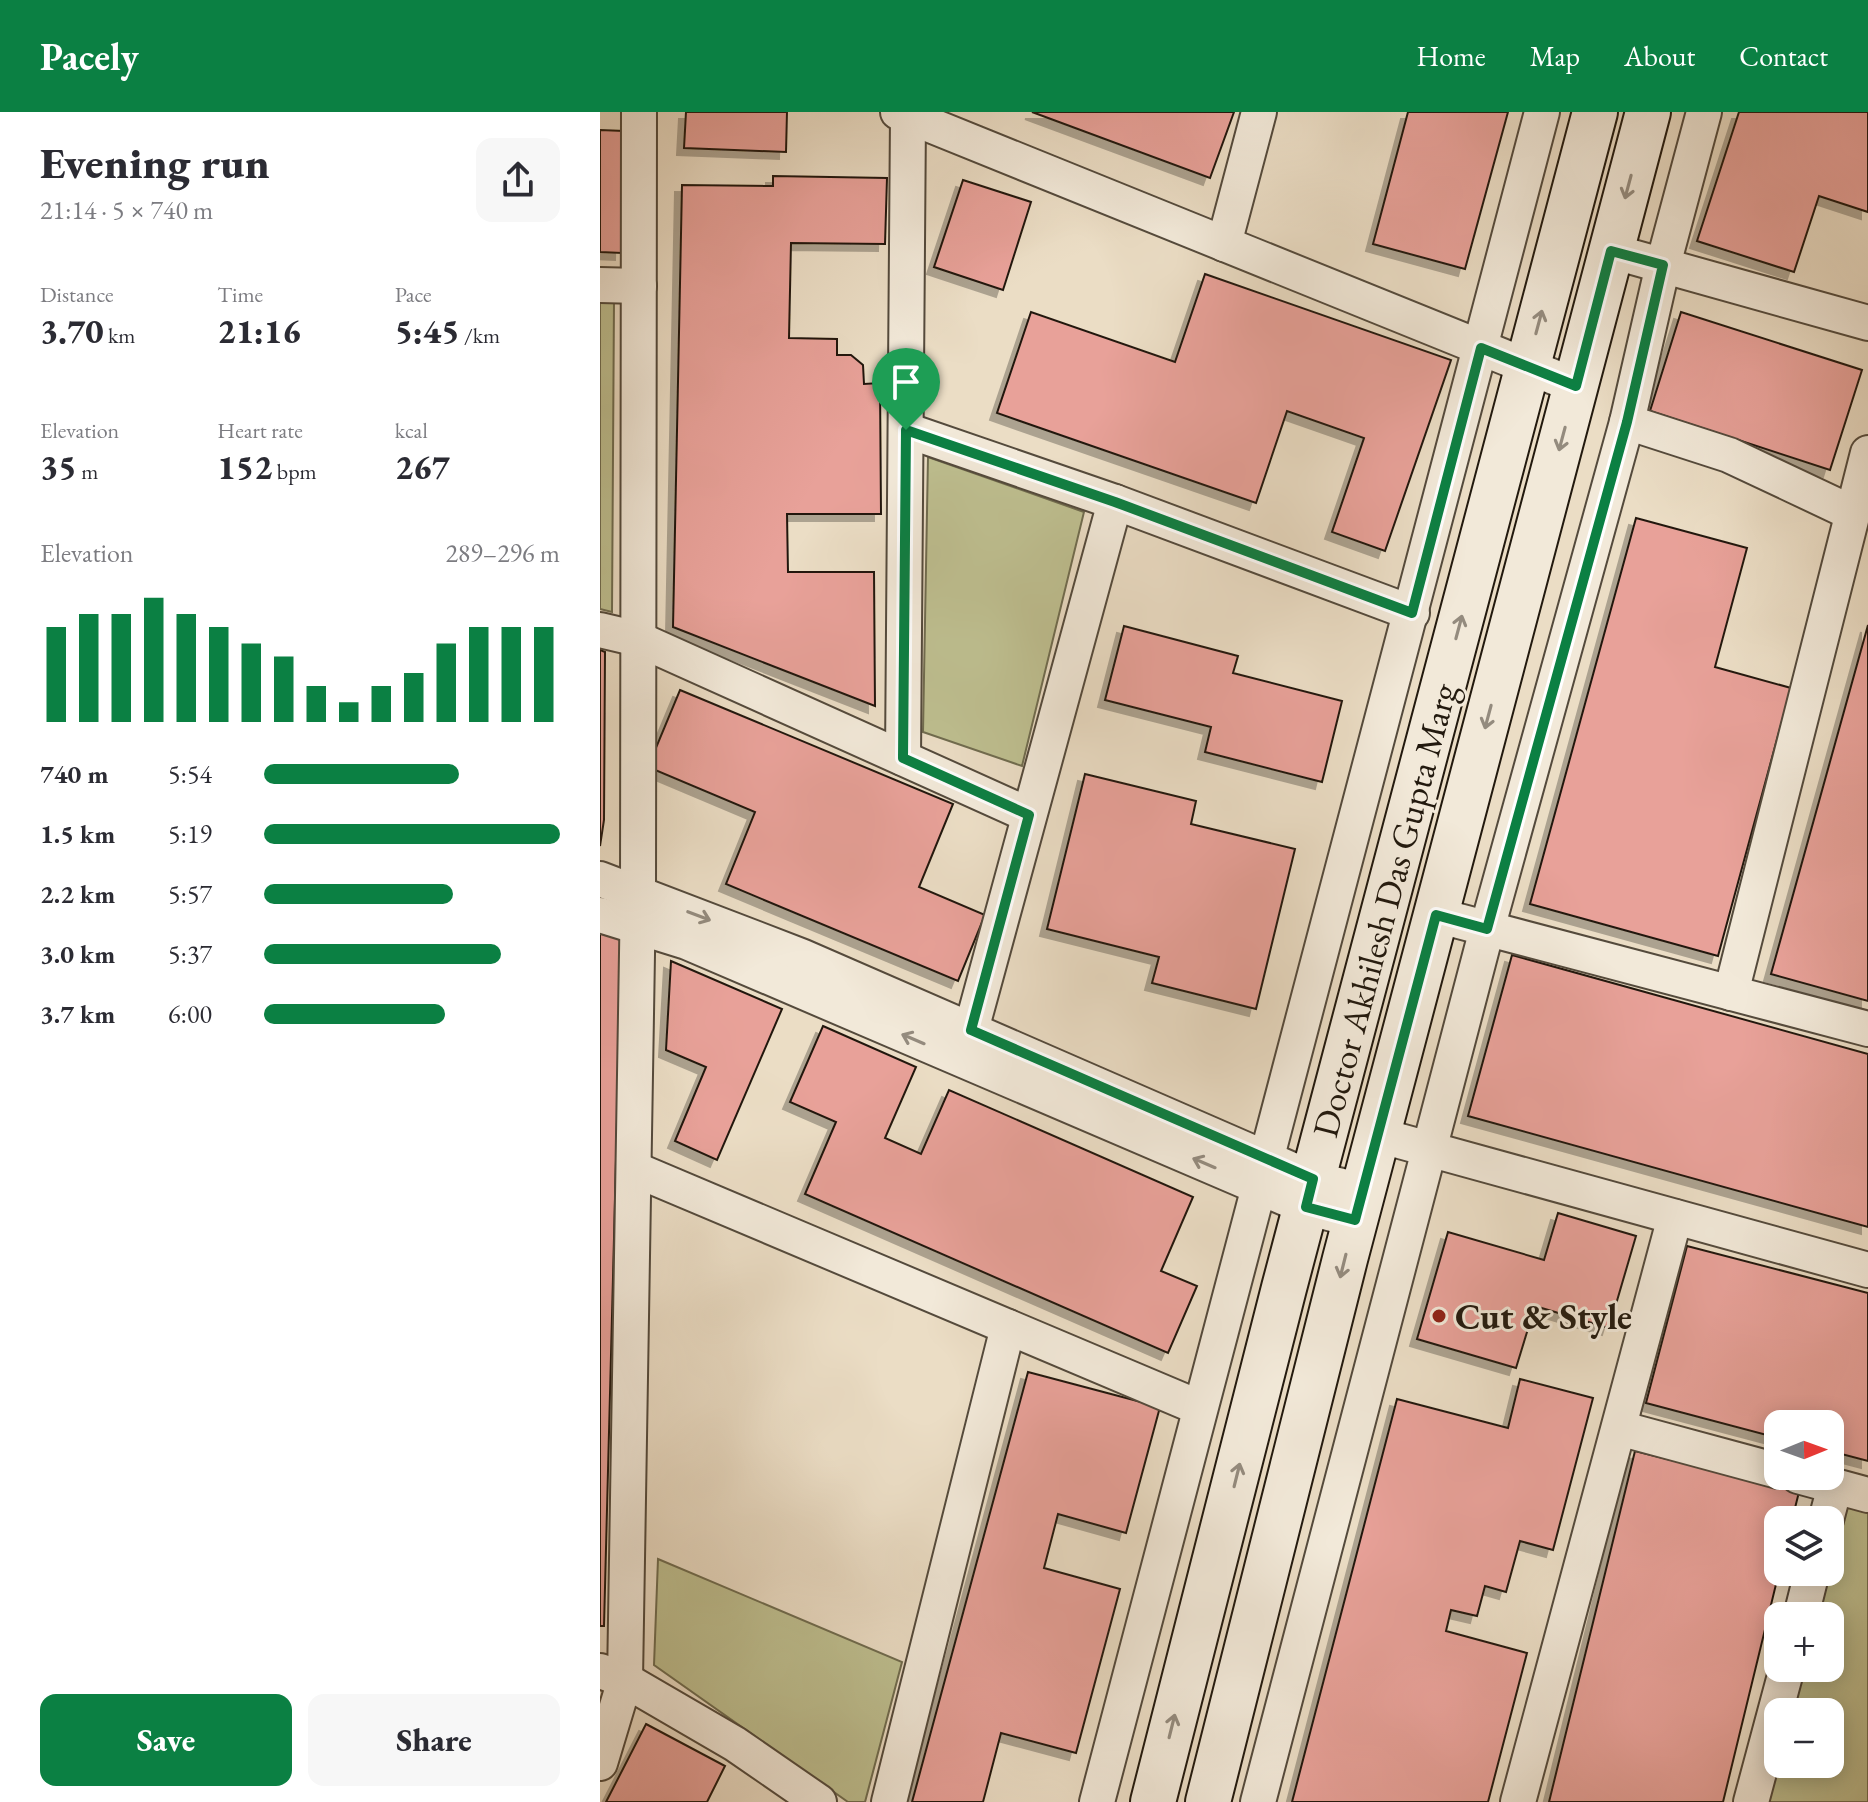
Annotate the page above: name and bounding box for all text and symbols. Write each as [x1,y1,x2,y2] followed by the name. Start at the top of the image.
[40,32,139,81] text: Pacely
[1416,38,1486,74] text: Home
[1530,38,1580,74] text: Map
[1624,38,1695,74] text: About
[1739,38,1828,74] text: Contact
[40,134,270,191] text: Evening run
[476,138,560,222] button: share
[1620,174,1635,200] one-way arrow
[40,193,213,227] text: 21:14 · 5 × 740 m
[40,280,113,309] text: Distance
[217,280,263,309] text: Time
[395,280,432,309] text: Pace
[40,309,104,353] text: 3.70
[217,309,301,353] text: 21:16
[395,309,460,353] text: 5:45
[1533,309,1548,335] one-way arrow
[104,321,135,350] text: km
[460,321,500,350] text: /km
[872,348,940,430] pin
[884,360,928,404] icon: arrive
[40,416,119,445] text: Elevation
[217,416,303,445] text: Heart rate
[395,416,428,445] text: kcal
[1554,425,1569,451] one-way arrow
[40,445,77,489] text: 35
[217,445,272,489] text: 152
[395,445,450,489] text: 267
[77,457,98,486] text: m
[272,457,317,486] text: bpm
[40,536,134,570] text: Elevation
[445,536,560,570] text: 289–296 m
[1452,615,1467,641] one-way arrow
[1301,678,1468,1142] street label: Doctor Akhilesh Das Gupta Marg
[1480,704,1495,730] one-way arrow
[40,757,108,791] text: 740 m
[168,757,212,791] text: 5:54
[40,817,115,851] text: 1.5 km
[168,817,212,851] text: 5:19
[40,877,115,911] text: 2.2 km
[168,877,212,911] text: 5:57
[686,910,711,925] one-way arrow
[40,937,115,971] text: 3.0 km
[168,937,212,971] text: 5:37
[40,997,115,1031] text: 3.7 km
[168,997,212,1031] text: 6:00
[901,1031,926,1046] one-way arrow
[1192,1155,1217,1170] one-way arrow
[1335,1253,1350,1279] one-way arrow
[1455,1293,1632,1340] place label: Cut & Style
[1430,1307,1448,1325] marker: Cut & Style
[1764,1410,1844,1490] north arrow
[1764,1410,1844,1778] map controls
[1230,1462,1245,1488] one-way arrow
[1764,1506,1844,1586] button: layers
[1764,1602,1844,1682] button: +
[40,1694,292,1786] button: Save
[308,1694,560,1786] button: Share
[1764,1698,1844,1778] button: −
[1166,1714,1181,1740] one-way arrow

